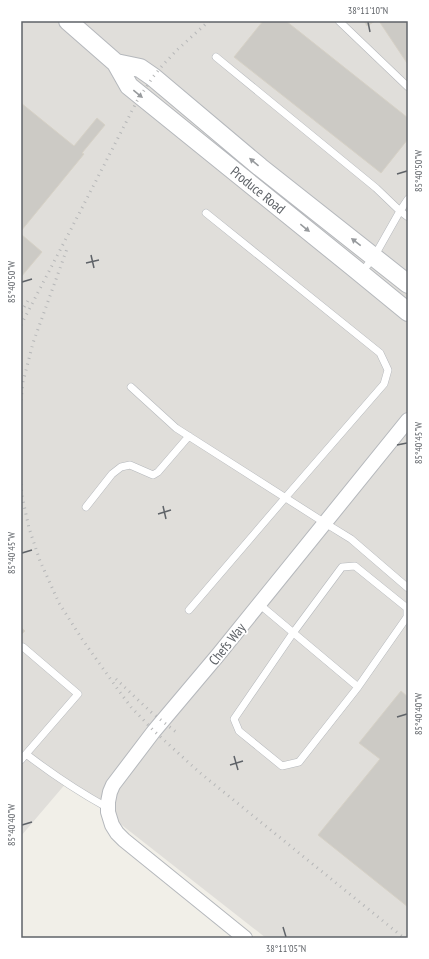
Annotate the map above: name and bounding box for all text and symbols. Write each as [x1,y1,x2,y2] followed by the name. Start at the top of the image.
[348,4,388,17] text: 38°11'10"N
[133,90,144,98] one-way arrow
[412,150,425,192] text: 85°40'50"W
[248,158,259,167] one-way arrow
[227,162,289,218] street label: Produce Road
[300,224,311,232] one-way arrow
[350,238,361,247] one-way arrow
[5,261,18,303] text: 85°40'50"W
[412,422,425,464] text: 85°40'45"W
[5,532,18,574] text: 85°40'45"W
[205,619,250,669] street label: Chefs Way
[412,693,425,735] text: 85°40'40"W
[5,804,18,846] text: 85°40'40"W
[266,942,306,955] text: 38°11'05"N

